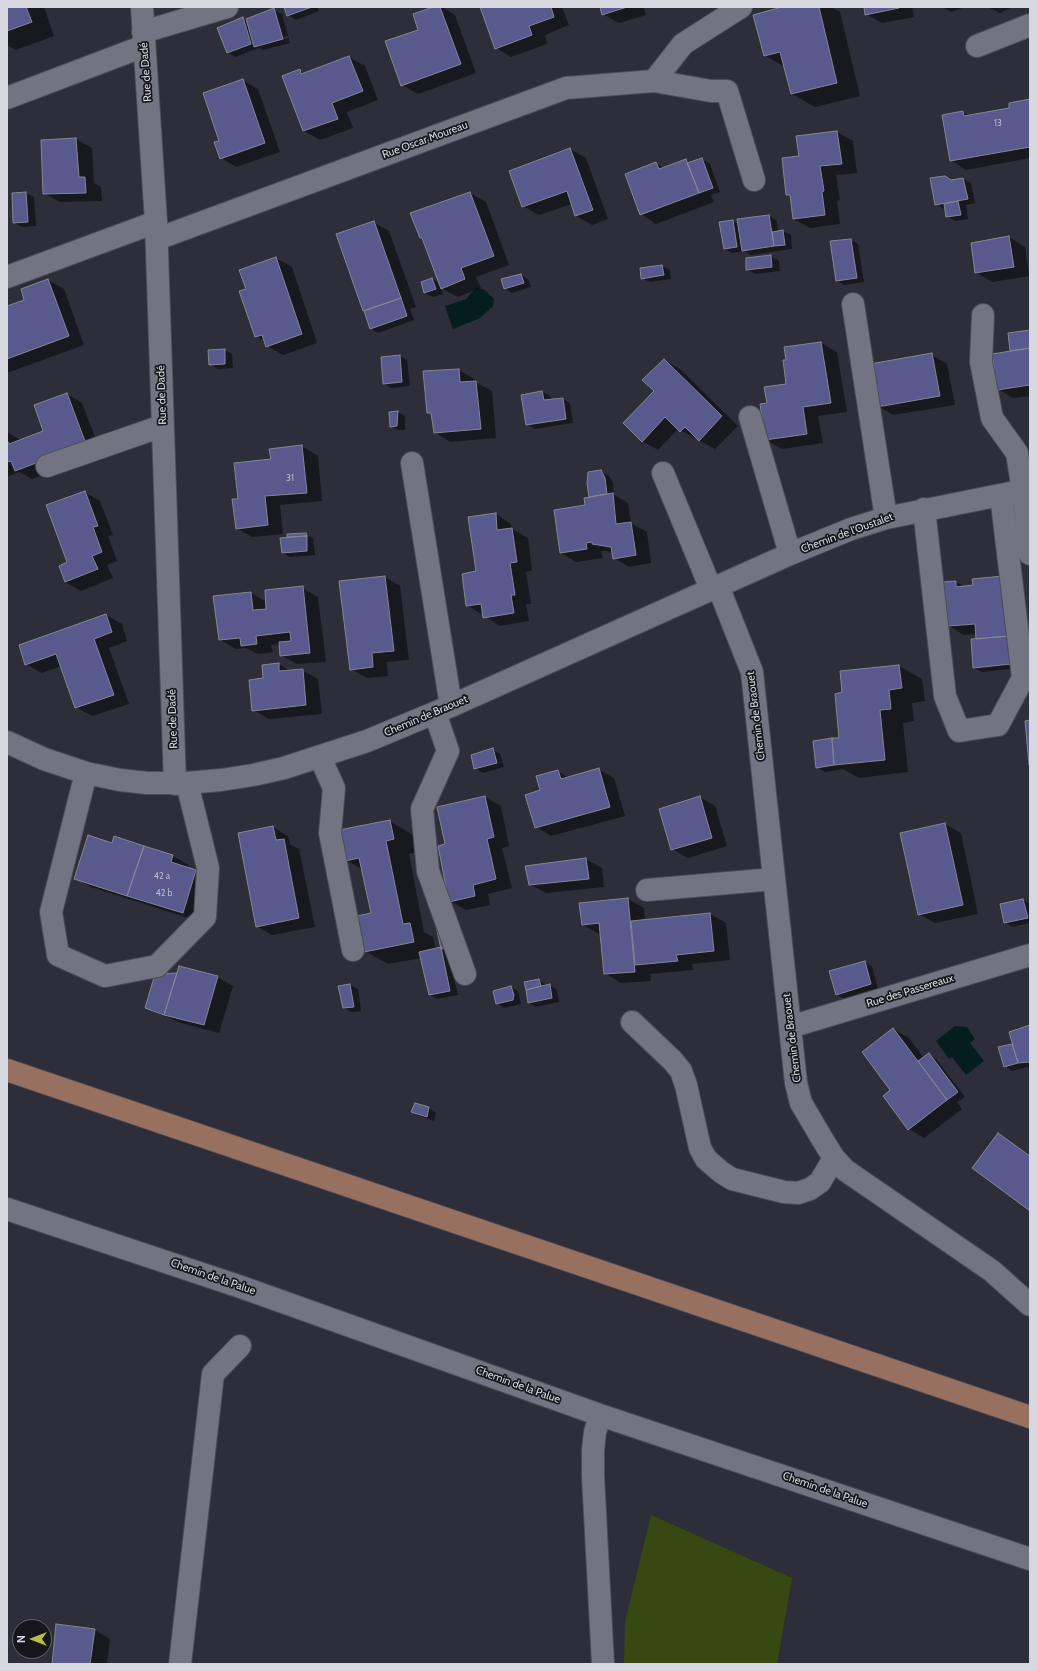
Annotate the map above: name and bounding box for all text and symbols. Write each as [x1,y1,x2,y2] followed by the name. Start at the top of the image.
[137,42,155,102] street label: Rue de Dadé
[380,118,470,162] street label: Rue Oscar Moureau
[994,118,1002,128] house number: 13
[154,365,170,425] street label: Rue de Dadé
[286,473,294,483] house number: 31
[799,510,895,556] street label: Chemin de l'Oustalet
[744,671,768,761] street label: Chemin de Braouet
[165,689,181,749] street label: Rue de Dadé
[382,692,470,740] street label: Chemin de Braouet
[154,871,170,881] house number: 42 a
[156,888,172,898] house number: 42 b
[865,971,955,1011] street label: Rue des Passereaux
[780,993,804,1083] street label: Chemin de Braouet
[169,1256,257,1298] street label: Chemin de la Palue
[474,1364,562,1406] street label: Chemin de la Palue
[781,1469,869,1511] street label: Chemin de la Palue
[12,1619,52,1659] north arrow
[14,1635,28,1643] text: N

